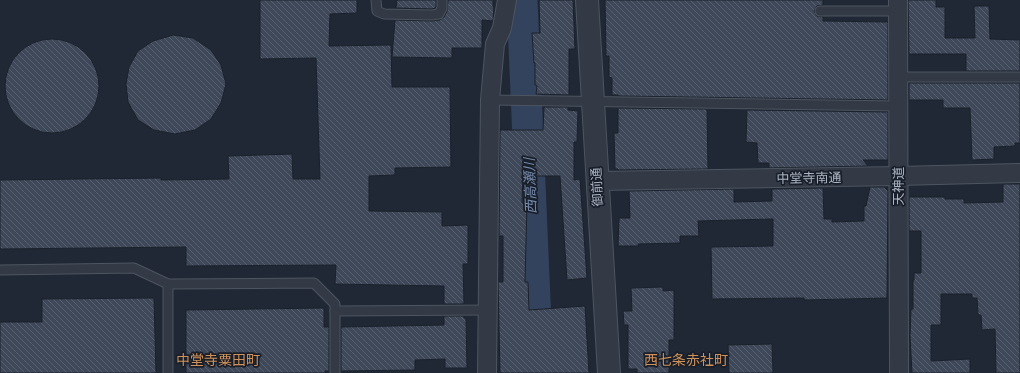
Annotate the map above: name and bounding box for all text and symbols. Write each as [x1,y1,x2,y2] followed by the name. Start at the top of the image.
[521,156,539,214] water label: 西高瀬川
[891,166,906,206] street label: 天神道
[588,167,606,207] street label: 御前通
[776,170,842,186] street label: 中堂寺南通
[176,352,260,368] district label: 中堂寺粟田町
[644,352,728,368] district label: 西七条赤社町

